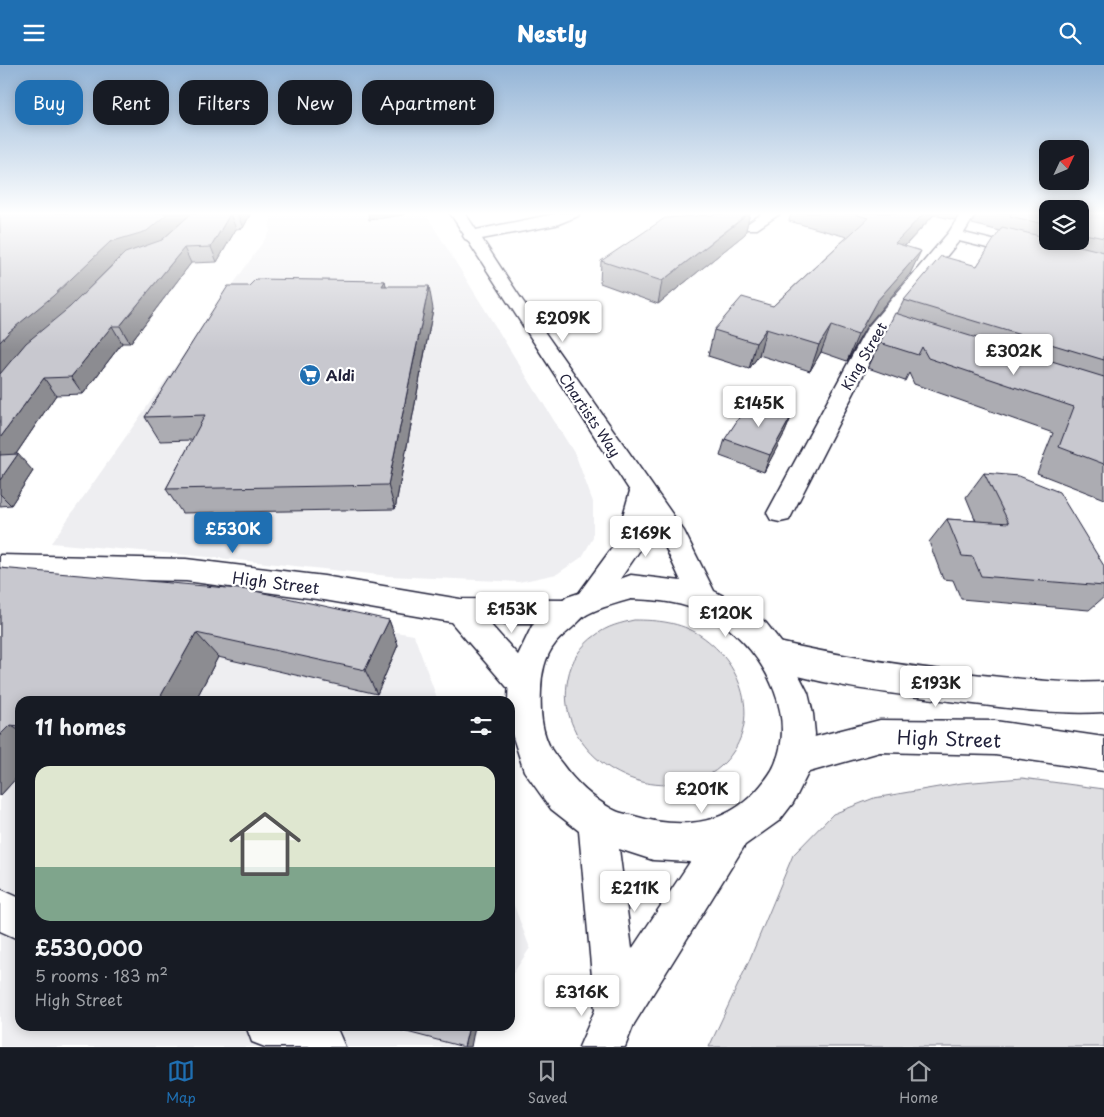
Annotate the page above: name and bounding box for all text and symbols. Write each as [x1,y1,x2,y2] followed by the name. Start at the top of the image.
[517,16,587,49] text: Nestly
[20,19,48,47] icon: menu
[1056,19,1084,47] icon: search
[15,80,83,125] chip: Buy
[93,80,169,125] chip: Rent
[179,80,268,125] chip: Filters
[278,80,352,125] chip: New
[362,80,494,125] chip: Apartment
[1039,140,1089,190] north arrow
[1039,140,1089,250] map controls
[1039,200,1089,250] button: layers
[528,301,598,343] pin: £209K
[536,305,590,329] text: £209K
[836,318,892,394] street label: King Street
[979,333,1049,376] pin: £302K
[986,338,1042,362] text: £302K
[298,363,322,387] supermarket icon: Aldi
[326,365,355,386] place label: Aldi
[554,369,626,461] street label: Chartists Way
[724,385,794,428] pin: £145K
[734,390,784,414] text: £145K
[198,511,268,554] pin: £530K
[611,515,681,558] pin: £169K
[205,516,261,540] text: £530K
[621,520,671,544] text: £169K
[231,565,321,599] street label: High Street
[477,591,547,634] pin: £153K
[691,595,761,638] pin: £120K
[487,596,537,620] text: £153K
[700,600,752,624] text: £120K
[901,665,971,708] pin: £193K
[911,670,961,694] text: £193K
[35,710,126,742] text: 11 homes
[467,712,495,740] icon: filters
[897,722,1002,754] street label: High Street
[667,771,737,814] pin: £201K
[676,776,728,800] text: £201K
[220,799,310,889] icon: home
[600,871,670,913] pin: £211K
[611,875,659,899] text: £211K
[35,931,143,963] text: £530,000
[35,963,168,987] text: 5 rooms · 183 m²
[547,975,617,1017] pin: £316K
[555,979,609,1003] text: £316K
[35,987,123,1011] text: High Street
[166,1057,196,1108] tab: Map
[528,1057,567,1108] tab: Saved
[899,1057,938,1108] tab: Home

